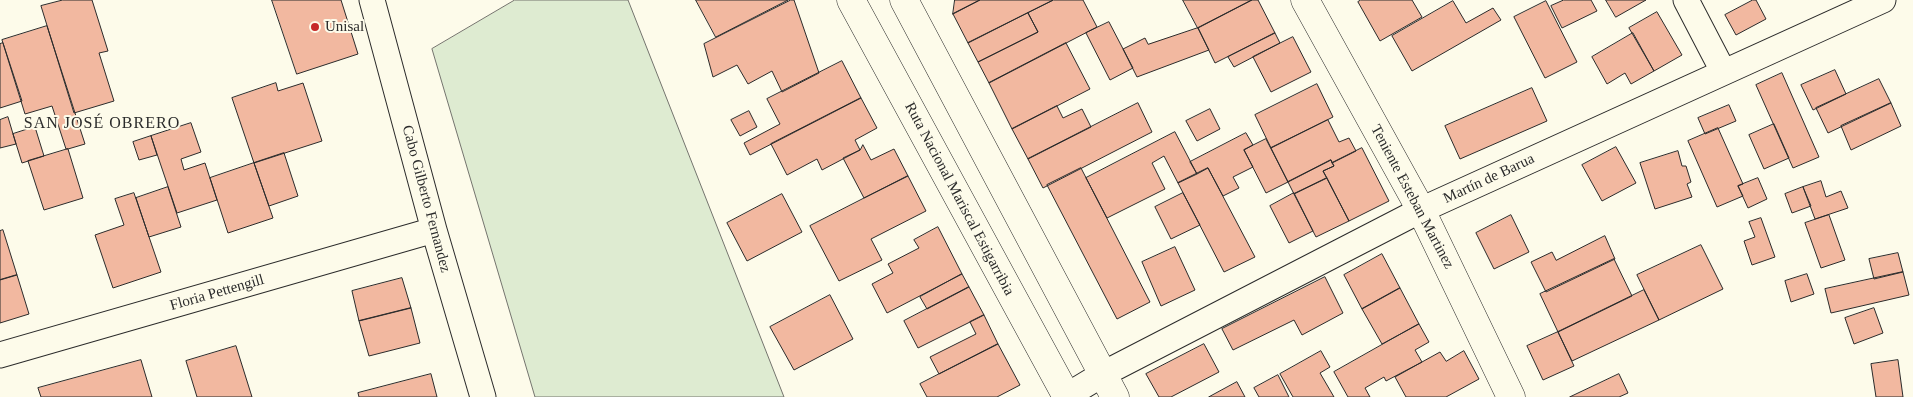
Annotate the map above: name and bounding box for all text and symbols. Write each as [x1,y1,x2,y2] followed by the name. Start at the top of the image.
[325,18,364,36] place label: Unisal
[309,21,321,33] marker: Unisal
[900,99,1018,299] street label: Ruta Nacional Mariscal Estigarribia
[22,114,182,134] district label: SAN JOSÉ OBRERO
[1366,122,1458,272] street label: Teniente Esteban Martinez
[398,123,454,275] street label: Cabo Gilberto Fernandez
[1441,150,1537,208] street label: Martín de Barua
[168,271,266,315] street label: Floria Pettengill

